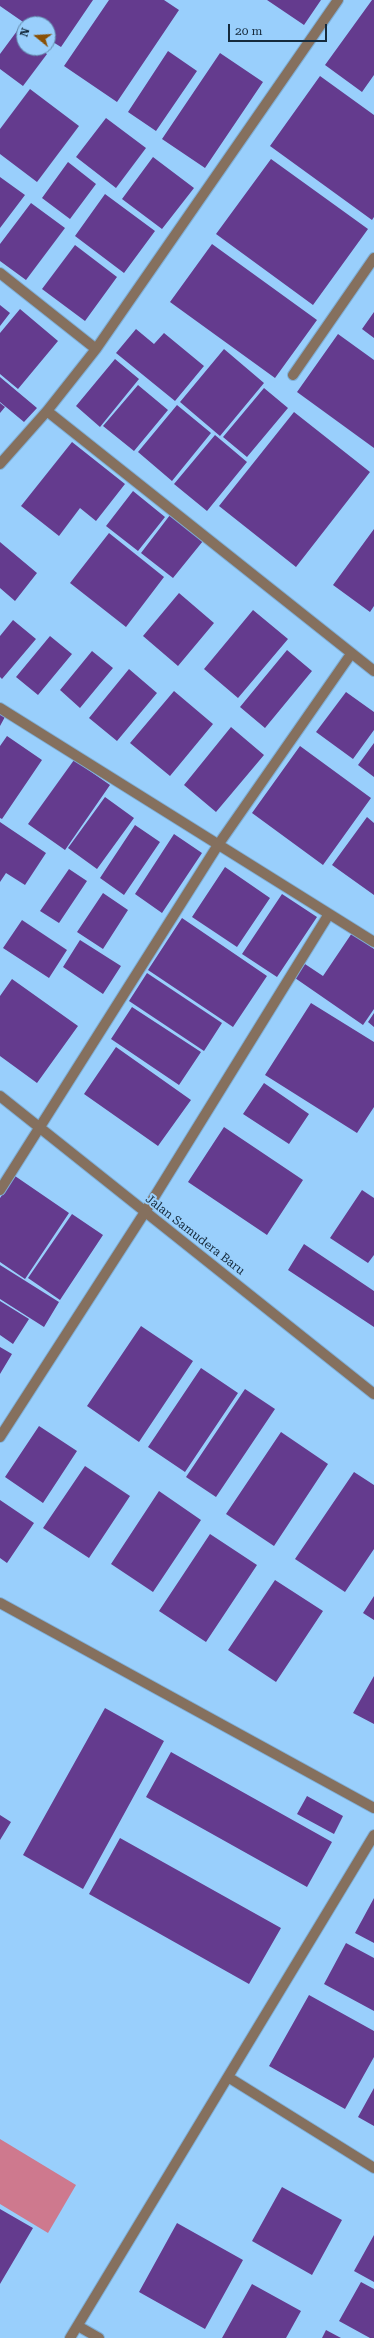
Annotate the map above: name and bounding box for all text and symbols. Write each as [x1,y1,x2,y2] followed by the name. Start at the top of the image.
[16,16,56,56] north arrow
[230,16,329,42] scale bar
[235,24,262,38] text: 20 m
[18,26,33,38] text: N
[143,1192,247,1278] street label: Jalan Samudera Baru

